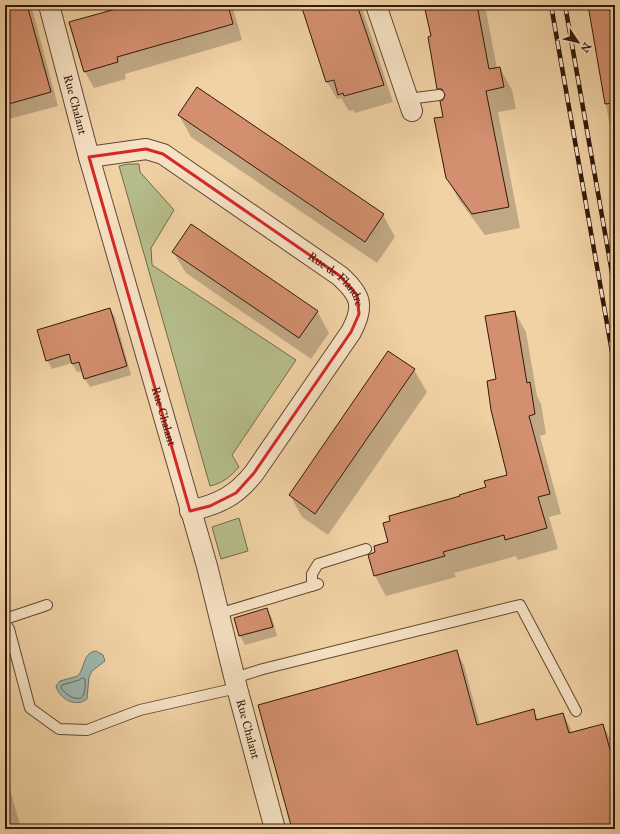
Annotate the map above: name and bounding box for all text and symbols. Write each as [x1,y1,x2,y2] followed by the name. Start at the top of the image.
[558,22,598,62] north arrow
[577,40,594,56] text: N
[61,73,90,137] street label: Rue Chalant
[305,249,366,307] street label: Rue de Flandre
[149,385,179,448] street label: Rue Chalant
[233,698,263,761] street label: Rue Chalant

